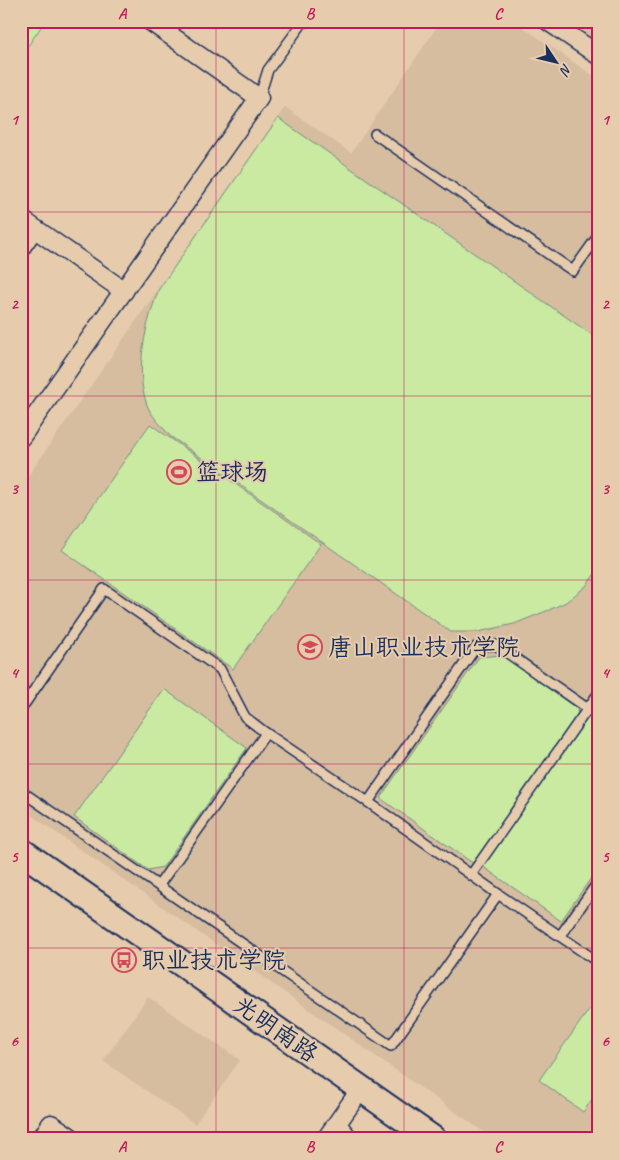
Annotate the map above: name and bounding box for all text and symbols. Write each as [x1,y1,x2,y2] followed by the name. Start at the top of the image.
[118,4,128,24] text: A
[306,4,316,24] text: B
[494,4,504,24] text: C
[532,38,582,88] north arrow
[555,61,576,80] text: N
[10,110,19,130] text: 1
[601,110,610,130] text: 1
[10,294,19,314] text: 2
[601,294,610,314] text: 2
[196,457,268,487] place label: 篮球场
[166,459,192,485] sports icon: 篮球场
[10,479,19,499] text: 3
[601,479,610,499] text: 3
[328,632,520,662] place label: 唐山职业技术学院
[297,634,323,660] school or university icon: 唐山职业技术学院
[10,663,19,683] text: 4
[601,663,610,683] text: 4
[11,847,20,867] text: 5
[602,847,611,867] text: 5
[142,945,286,975] place label: 职业技术学院
[111,947,137,973] bus stop icon: 职业技术学院
[228,989,324,1069] street label: 光明南路
[10,1031,19,1051] text: 6
[601,1031,610,1051] text: 6
[118,1137,128,1157] text: A
[306,1137,316,1157] text: B
[494,1137,504,1157] text: C

